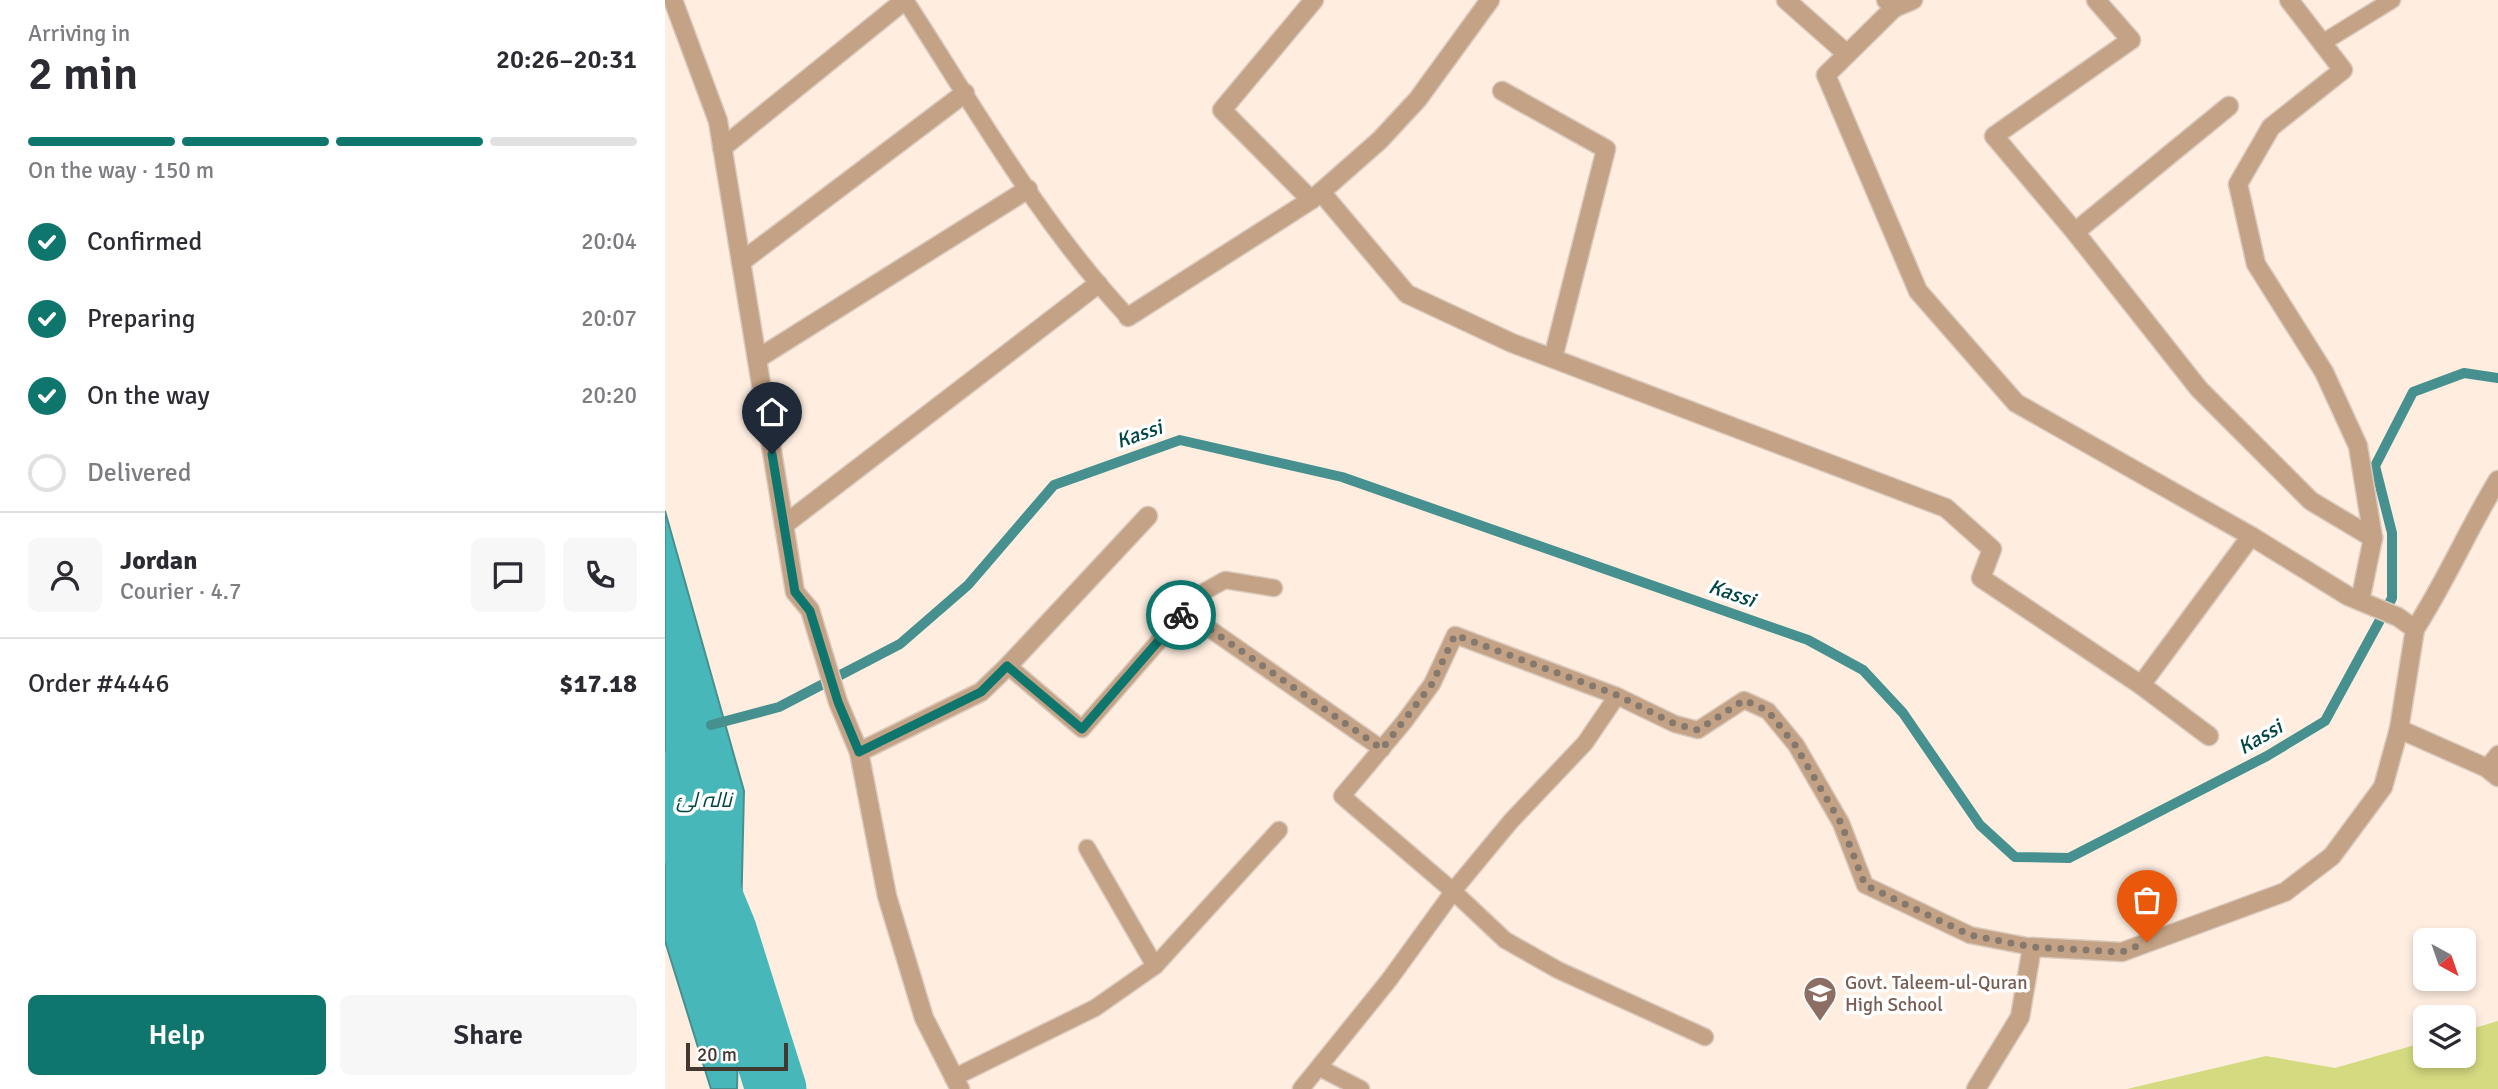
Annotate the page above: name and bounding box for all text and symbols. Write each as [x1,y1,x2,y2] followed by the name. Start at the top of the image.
[28,19,130,48] text: Arriving in
[496,44,637,76] text: 20:26–20:31
[28,46,138,102] text: 2 min
[28,156,214,185] text: On the way · 150 m
[28,223,66,261] icon: check
[87,226,202,258] text: Confirmed
[581,227,637,256] text: 20:04
[28,300,66,338] icon: check
[87,303,195,335] text: Preparing
[581,304,637,333] text: 20:07
[28,377,66,415] icon: check
[87,380,210,412] text: On the way
[581,381,637,410] text: 20:20
[742,382,802,454] pin
[753,393,791,431] icon: home
[1112,413,1168,454] water label: Kassi
[87,457,192,489] text: Delivered
[28,538,102,612] button: person
[471,538,545,612] button: chat
[563,538,637,612] button: phone
[120,545,197,577] text: Jordan
[1705,573,1761,614] water label: Kassi
[120,577,241,606] text: Courier · 4.7
[1146,580,1216,650] courier
[1162,596,1200,634] icon: bike
[28,668,169,700] text: Order #4446
[559,668,637,700] text: $17.18
[2233,713,2289,760] water label: Kassi
[676,787,734,813] water label: نالہ لئ
[2117,870,2177,942] pin
[2128,881,2166,919] icon: bag
[2413,928,2476,990] north arrow
[2413,928,2476,1068] map controls
[1845,971,2028,1017] place label: Govt. Taleem-ul-Quran High School
[1801,974,1839,1023] school or university icon: Govt. Taleem-ul-Quran High School
[28,995,326,1075] button: Help
[340,995,637,1075] button: Share
[2413,1005,2476,1068] button: layers
[686,1040,787,1072] scale bar
[697,1043,737,1067] text: 20 m

